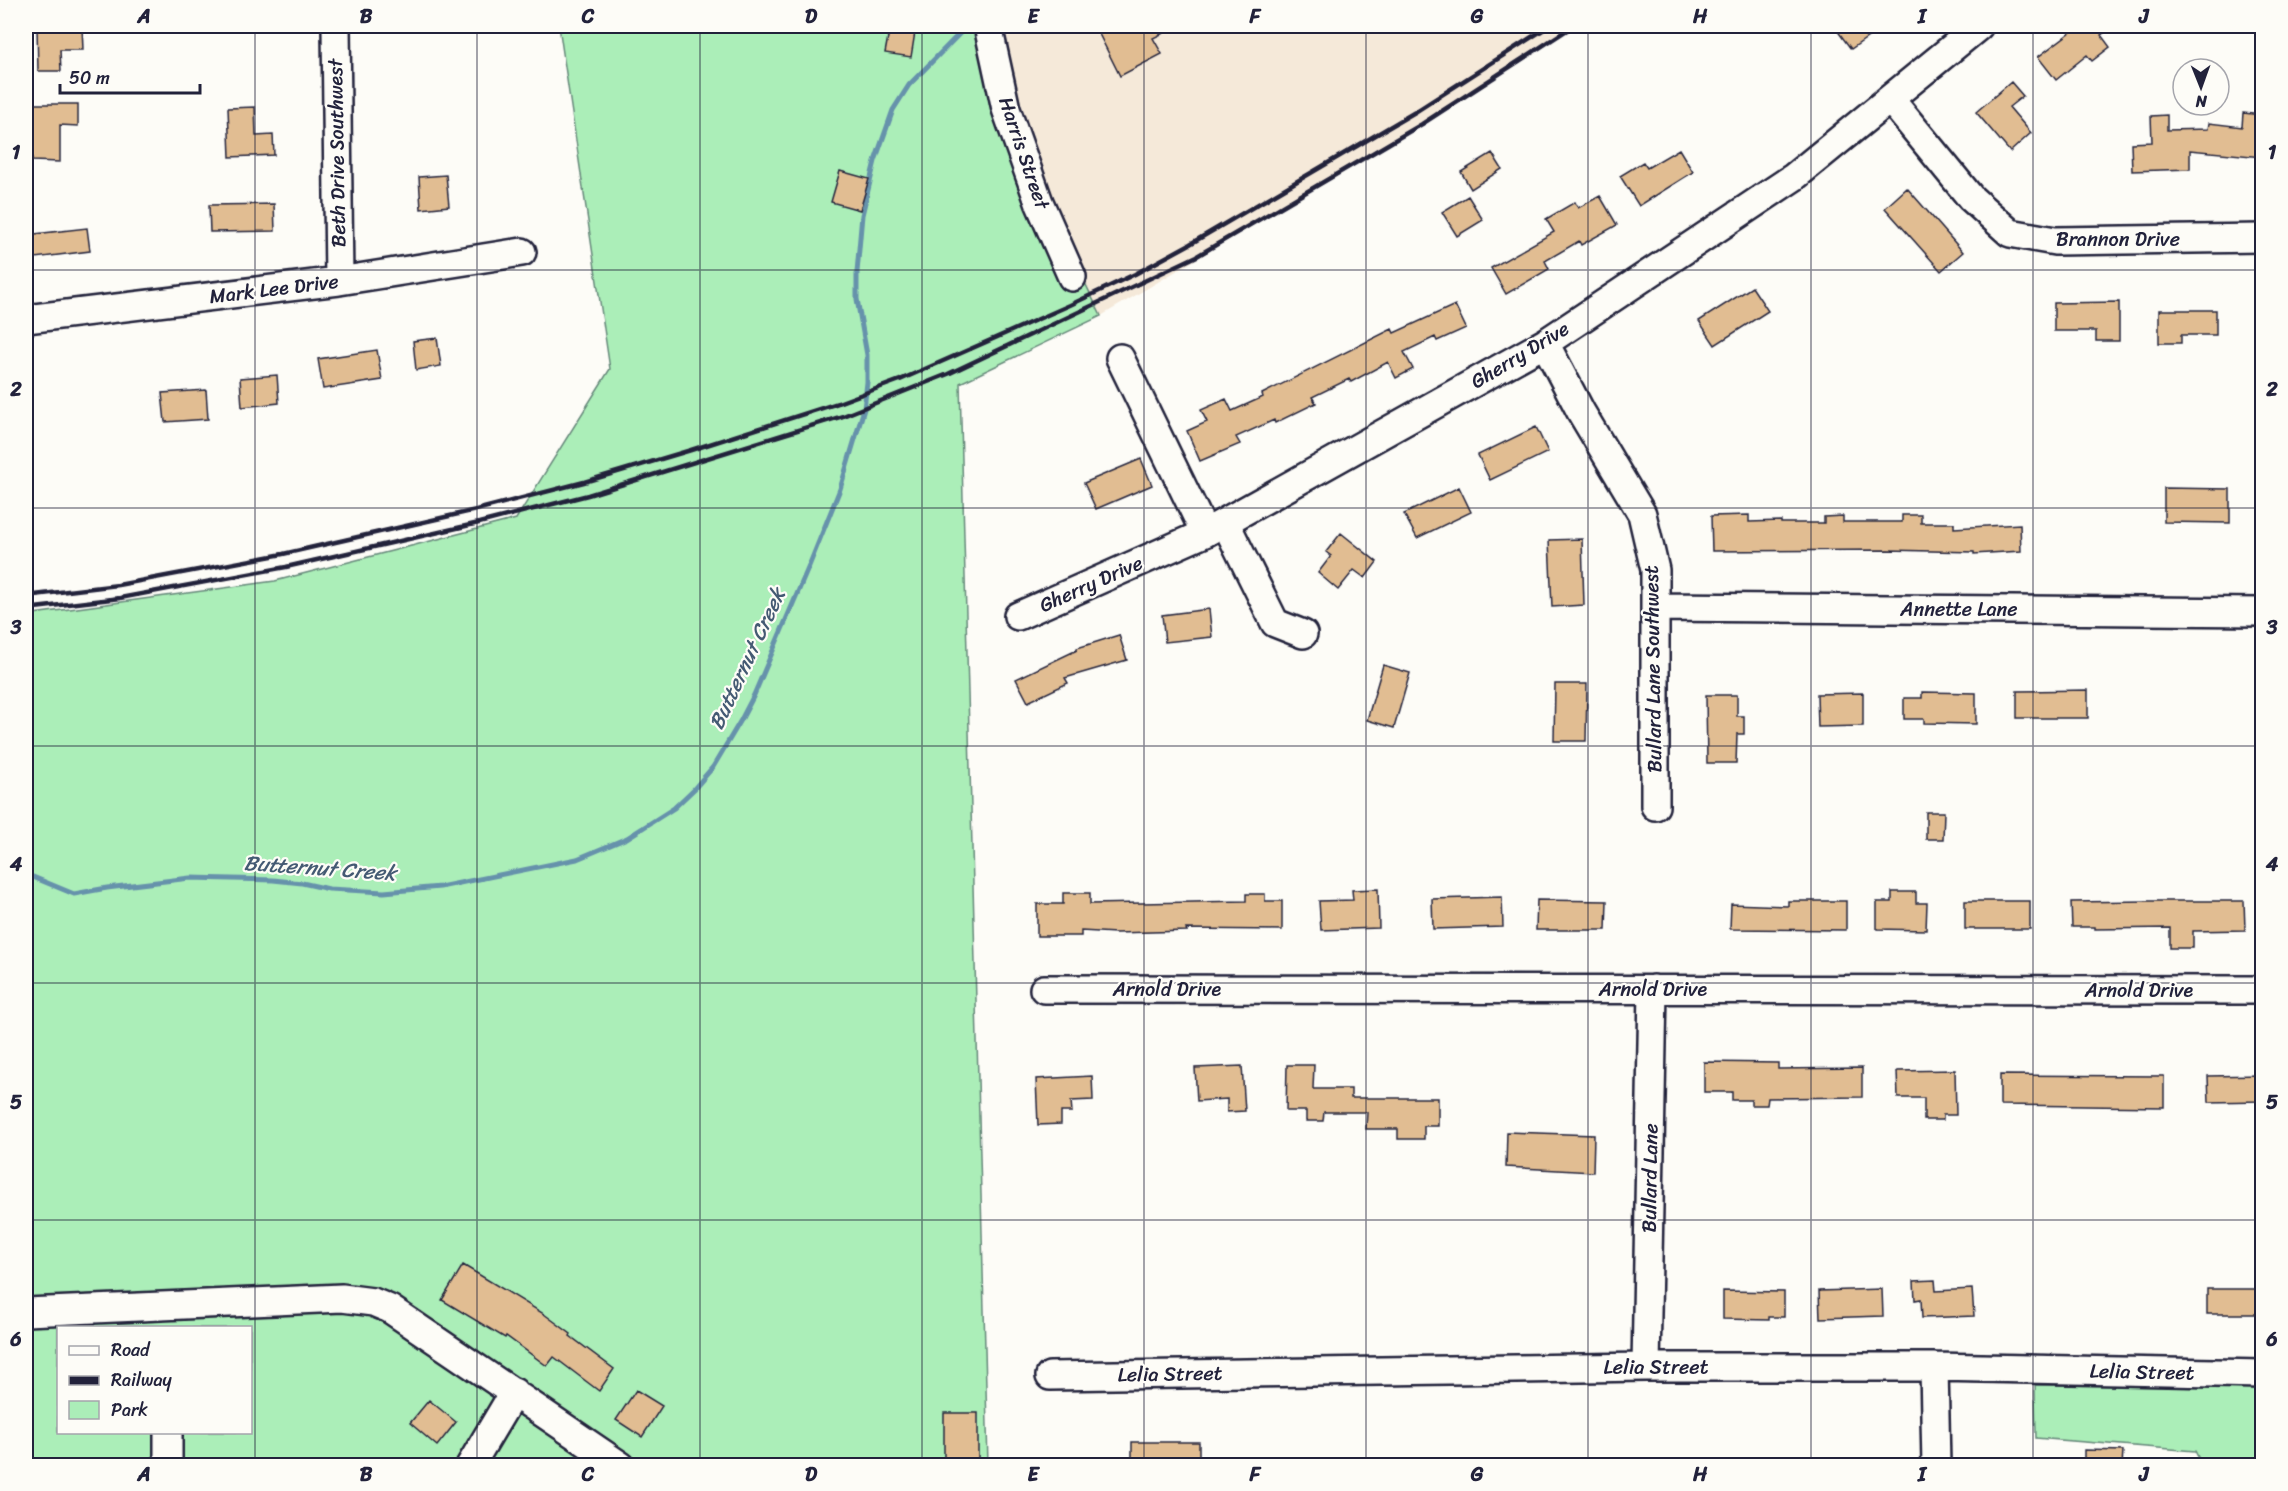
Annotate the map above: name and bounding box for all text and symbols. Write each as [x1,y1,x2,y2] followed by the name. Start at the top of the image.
[136,0,151,34] text: A
[360,0,373,34] text: B
[581,0,595,34] text: C
[805,0,818,34] text: D
[1027,0,1040,34] text: E
[1249,0,1262,34] text: F
[1470,0,1484,34] text: G
[1692,0,1708,34] text: H
[1917,0,1928,34] text: I
[2138,0,2150,34] text: J
[60,57,200,95] scale bar
[318,57,356,248] street label: Beth Drive Southwest
[2171,57,2231,117] north arrow
[69,62,110,94] text: 50 m
[2195,87,2208,116] text: N
[988,92,1060,215] street label: Harris Street
[12,135,21,170] text: 1
[2268,135,2277,170] text: 1
[2056,222,2180,257] street label: Brannon Drive
[207,264,341,314] street label: Mark Lee Drive
[1464,312,1576,398] street label: Gherry Drive
[9,372,22,407] text: 2
[2265,372,2278,407] text: 2
[1033,546,1149,622] street label: Gherry Drive
[1634,565,1672,773] street label: Bullard Lane Southwest
[698,579,798,736] water label: Butternut Creek
[1899,592,2018,627] street label: Annette Lane
[10,610,22,645] text: 3
[2266,610,2278,645] text: 3
[243,844,400,892] water label: Butternut Creek
[9,847,23,882] text: 4
[2265,847,2279,882] text: 4
[1112,972,1222,1007] street label: Arnold Drive
[1598,972,1708,1007] street label: Arnold Drive
[2084,973,2194,1008] street label: Arnold Drive
[10,1085,22,1120] text: 5
[2266,1085,2278,1120] text: 5
[1632,1123,1668,1233] street label: Bullard Lane
[9,1322,22,1357] text: 6
[2265,1322,2278,1357] text: 6
[57,1326,252,1434] legend
[111,1334,151,1366] text: Road
[1604,1350,1709,1385] street label: Lelia Street
[2089,1354,2195,1390] street label: Lelia Street
[1117,1356,1223,1392] street label: Lelia Street
[111,1364,173,1396] text: Railway
[111,1394,148,1426] text: Park
[136,1457,151,1491] text: A
[360,1457,373,1491] text: B
[581,1457,595,1491] text: C
[805,1457,818,1491] text: D
[1027,1457,1040,1491] text: E
[1249,1457,1262,1491] text: F
[1470,1457,1484,1491] text: G
[1692,1457,1708,1491] text: H
[1917,1457,1928,1491] text: I
[2138,1457,2150,1491] text: J

